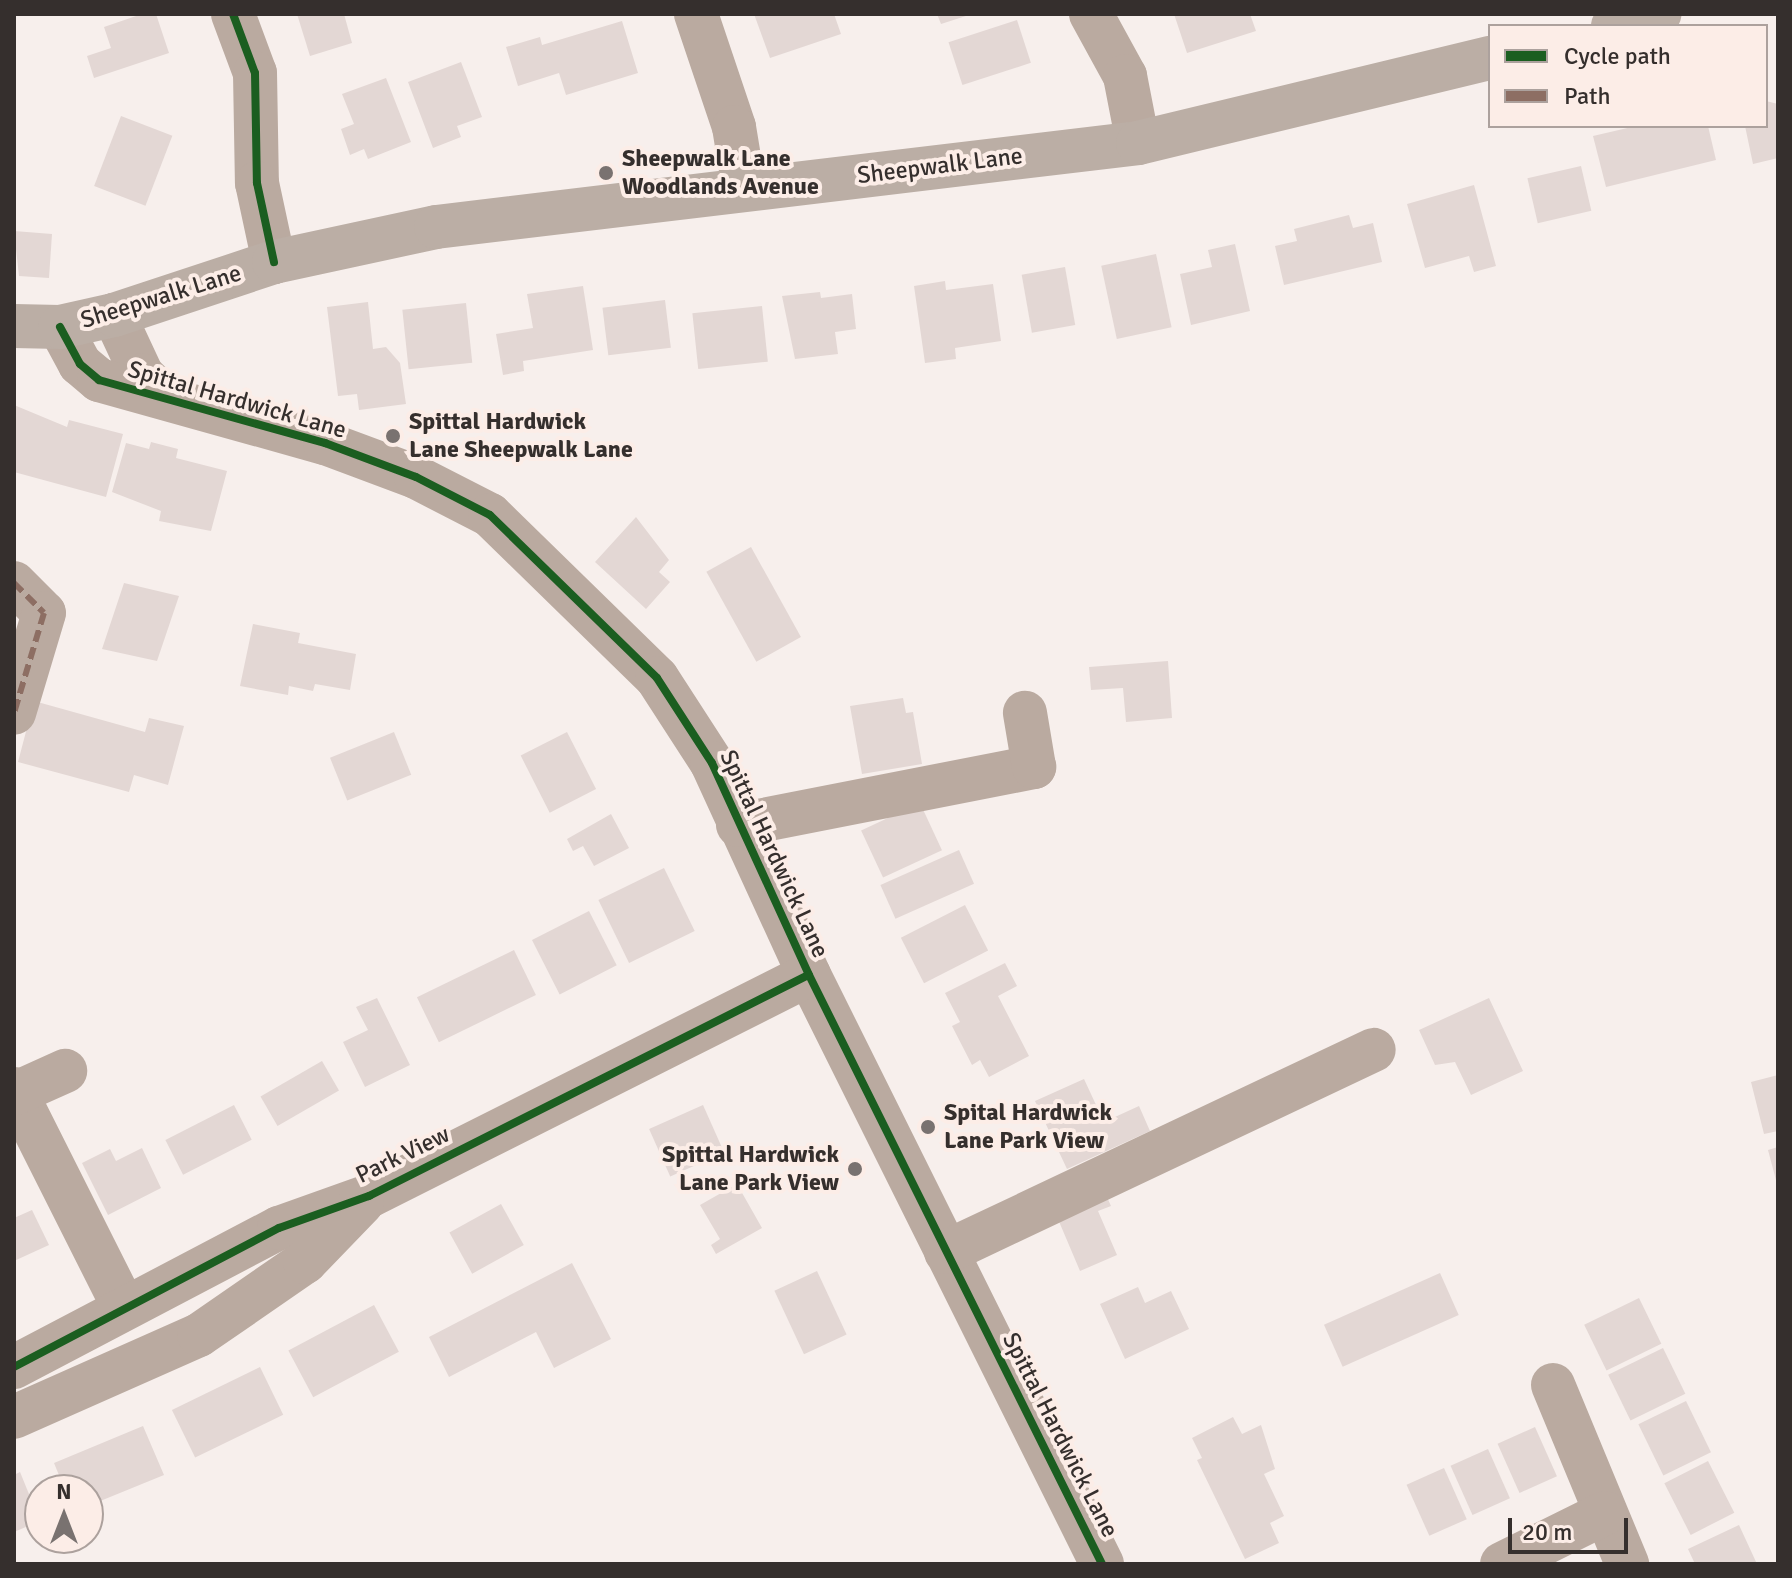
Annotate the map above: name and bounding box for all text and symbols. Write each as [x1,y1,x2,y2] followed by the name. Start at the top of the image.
[1488,24,1768,128] legend
[1564,41,1671,71] text: Cycle path
[1564,81,1610,111] text: Path
[856,142,1024,190] street label: Sheepwalk Lane
[622,145,819,201] place label: Sheepwalk Lane Woodlands Avenue
[597,164,615,182] marker: Sheepwalk Lane Woodlands Avenue
[77,259,245,335] street label: Sheepwalk Lane
[125,355,349,445] street label: Spittal Hardwick Lane
[409,408,633,464] place label: Spittal Hardwick Lane Sheepwalk Lane
[384,427,402,445] marker: Spittal Hardwick Lane Sheepwalk Lane
[713,746,835,962] street label: Spittal Hardwick Lane
[944,1099,1112,1155] place label: Spital Hardwick Lane Park View
[919,1118,937,1136] marker: Spital Hardwick Lane Park View
[351,1120,455,1190] street label: Park View
[662,1141,839,1197] place label: Spittal Hardwick Lane Park View
[846,1160,864,1178] marker: Spittal Hardwick Lane Park View
[996,1328,1124,1542] street label: Spittal Hardwick Lane
[24,1474,104,1554] north arrow
[56,1478,72,1505] text: N
[1512,1502,1632,1552] scale bar
[1522,1517,1572,1547] text: 20 m

